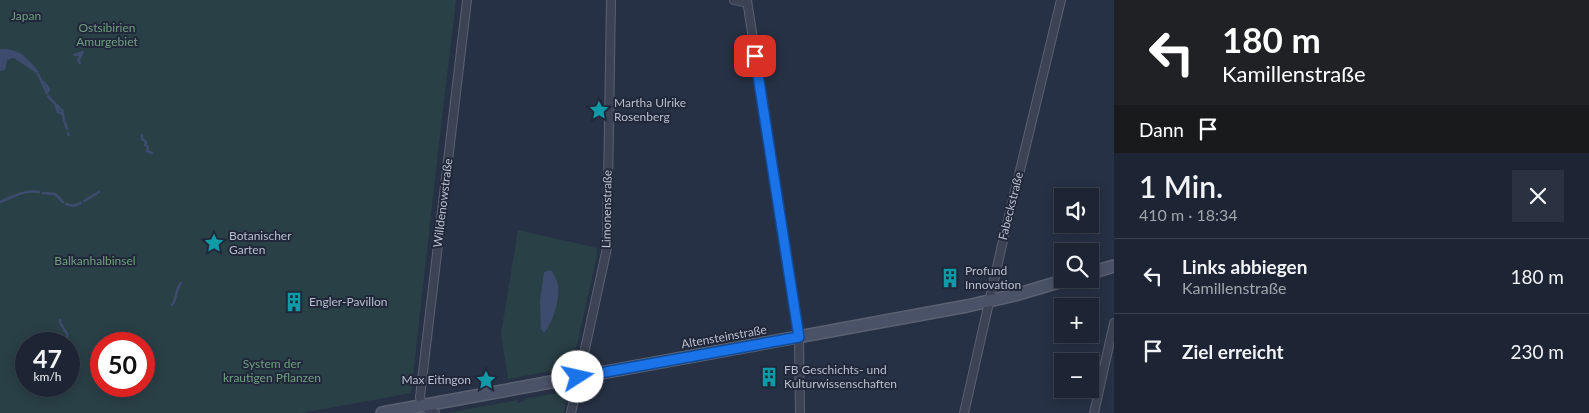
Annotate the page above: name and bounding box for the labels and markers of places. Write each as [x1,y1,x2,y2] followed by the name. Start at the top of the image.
[734,35,776,77] pin
[614,95,686,124] place label: Martha Ulrike Rosenberg
[588,99,610,121] place icon: Martha Ulrike Rosenberg
[229,228,292,257] place label: Botanischer Garten
[203,232,225,254] place icon: Botanischer Garten
[965,263,1021,292] place label: Profund Innovation
[939,267,961,289] building icon: Profund Innovation
[283,291,305,313] building icon: Engler-Pavillon
[309,294,388,309] place label: Engler-Pavillon
[784,362,897,391] place label: FB Geschichts- und Kulturwissenschaften
[758,366,780,388] building icon: FB Geschichts- und Kulturwissenschaften
[475,369,497,391] place icon: Max Eitingon
[402,372,471,387] place label: Max Eitingon

